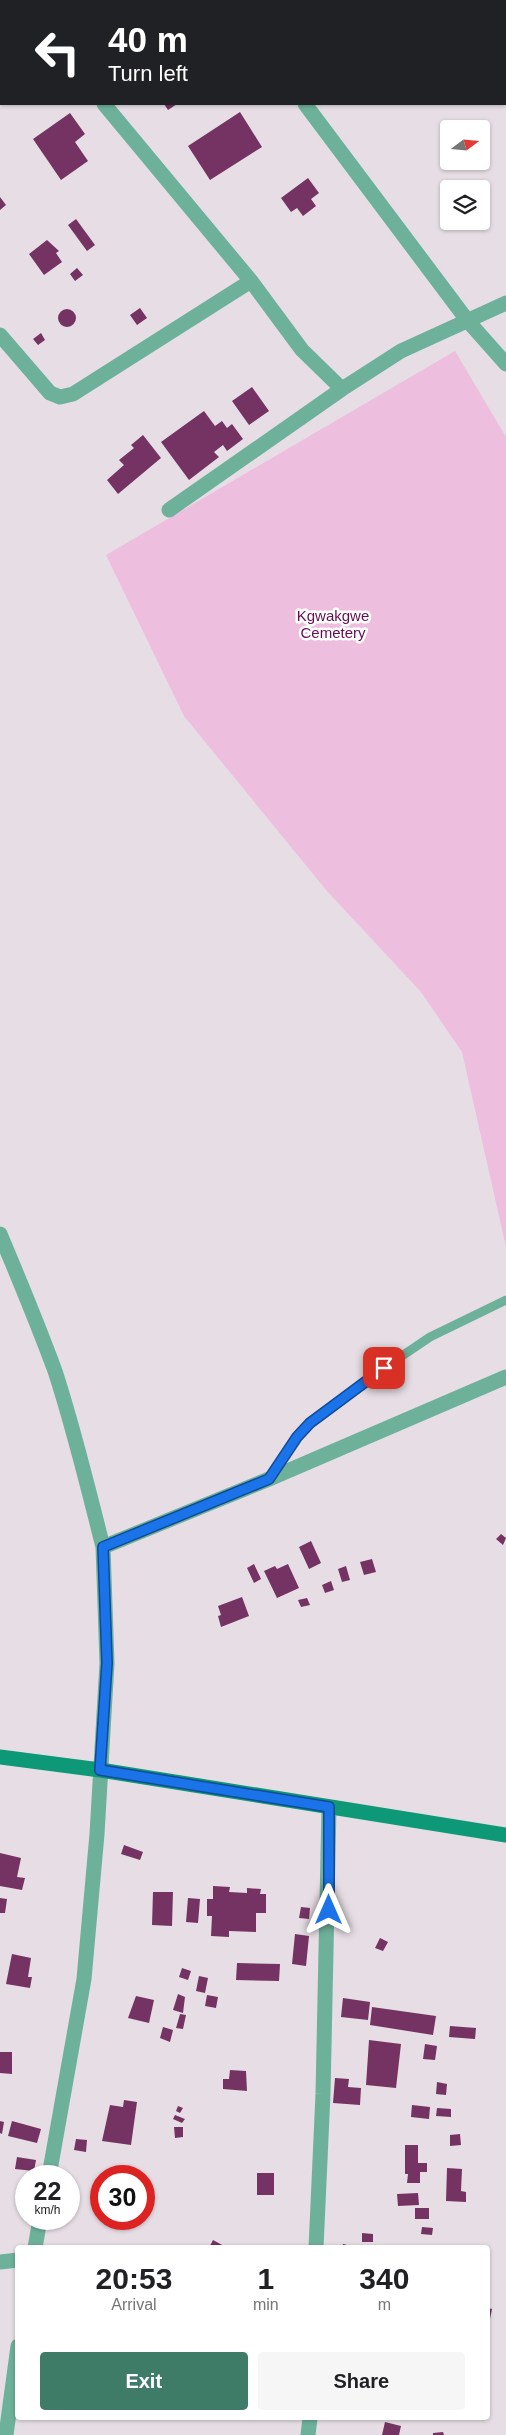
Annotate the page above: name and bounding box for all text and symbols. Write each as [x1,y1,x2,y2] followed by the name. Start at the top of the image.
[25,20,90,85] icon: left
[108,20,188,59] text: 40 m
[108,61,188,86] text: Turn left
[440,120,490,170] north arrow
[440,120,490,230] map controls
[440,180,490,230] button: layers
[297,607,369,641] park label: Kgwakgwe Cemetery
[363,1347,405,1389] pin
[370,1354,398,1382] icon: arrive
[302,1883,354,1935] position arrow
[90,2165,155,2230] speed limit sign: 30
[34,2177,61,2205] text: 22
[34,2203,61,2217] text: km/h
[96,2262,172,2295] text: 20:53
[257,2262,274,2295] text: 1
[359,2262,409,2295] text: 340
[111,2296,157,2313] text: Arrival
[253,2296,279,2313] text: min
[378,2296,391,2313] text: m
[40,2352,248,2410] button: Exit
[258,2352,465,2410] button: Share

